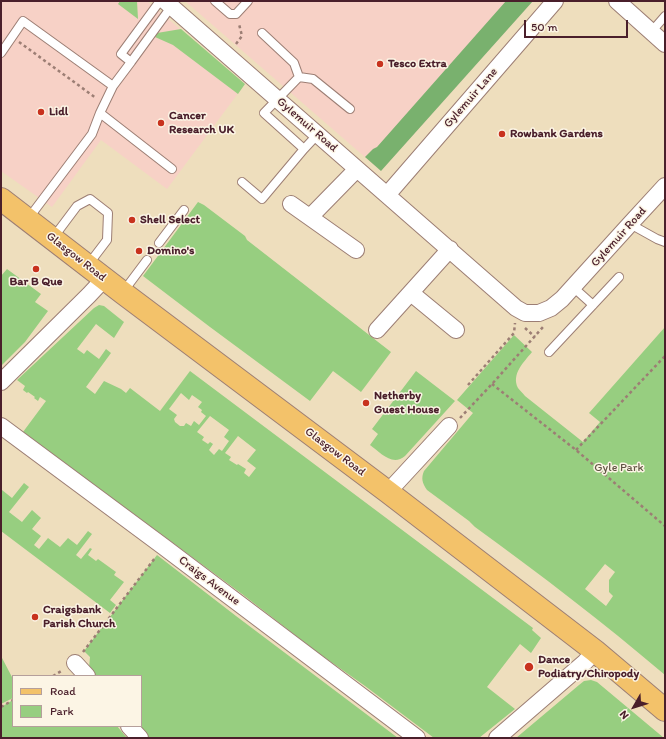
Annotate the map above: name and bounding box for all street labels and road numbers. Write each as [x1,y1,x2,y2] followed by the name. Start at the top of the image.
[441,65,501,131] street label: Gylemuir Lane
[274,95,340,155] street label: Gylemuir Road
[588,204,650,270] street label: Gylemuir Road
[43,229,109,285] street label: Glasgow Road
[302,425,368,479] street label: Glasgow Road
[175,553,243,609] street label: Craigs Avenue

